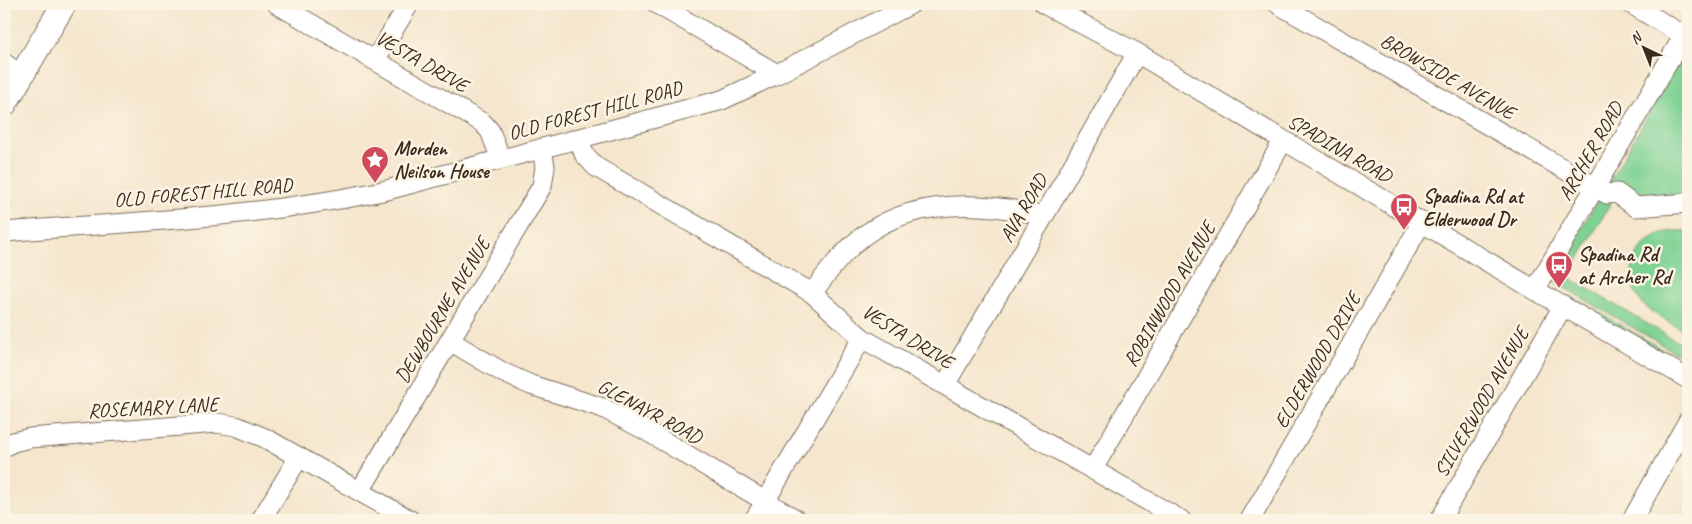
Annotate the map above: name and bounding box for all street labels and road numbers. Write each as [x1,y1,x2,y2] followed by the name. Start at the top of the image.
[371,25,474,99] street label: VESTA DRIVE
[1376,28,1522,126] street label: BROWSIDE AVENUE
[505,75,686,146] street label: OLD FOREST HILL ROAD
[1552,96,1630,205] street label: ARCHER ROAD
[1283,109,1398,190] street label: SPADINA ROAD
[994,168,1054,247] street label: AVA ROAD
[113,172,295,213] street label: OLD FOREST HILL ROAD
[1118,215,1222,371] street label: ROBINWOOD AVENUE
[389,230,497,387] street label: DEWBOURNE AVENUE
[1269,285,1368,432] street label: ELDERWOOD DRIVE
[858,299,960,375] street label: VESTA DRIVE
[1429,320,1536,481] street label: SILVERWOOD AVENUE
[593,374,707,450] street label: GLENAYR ROAD
[87,391,222,423] street label: ROSEMARY LANE

